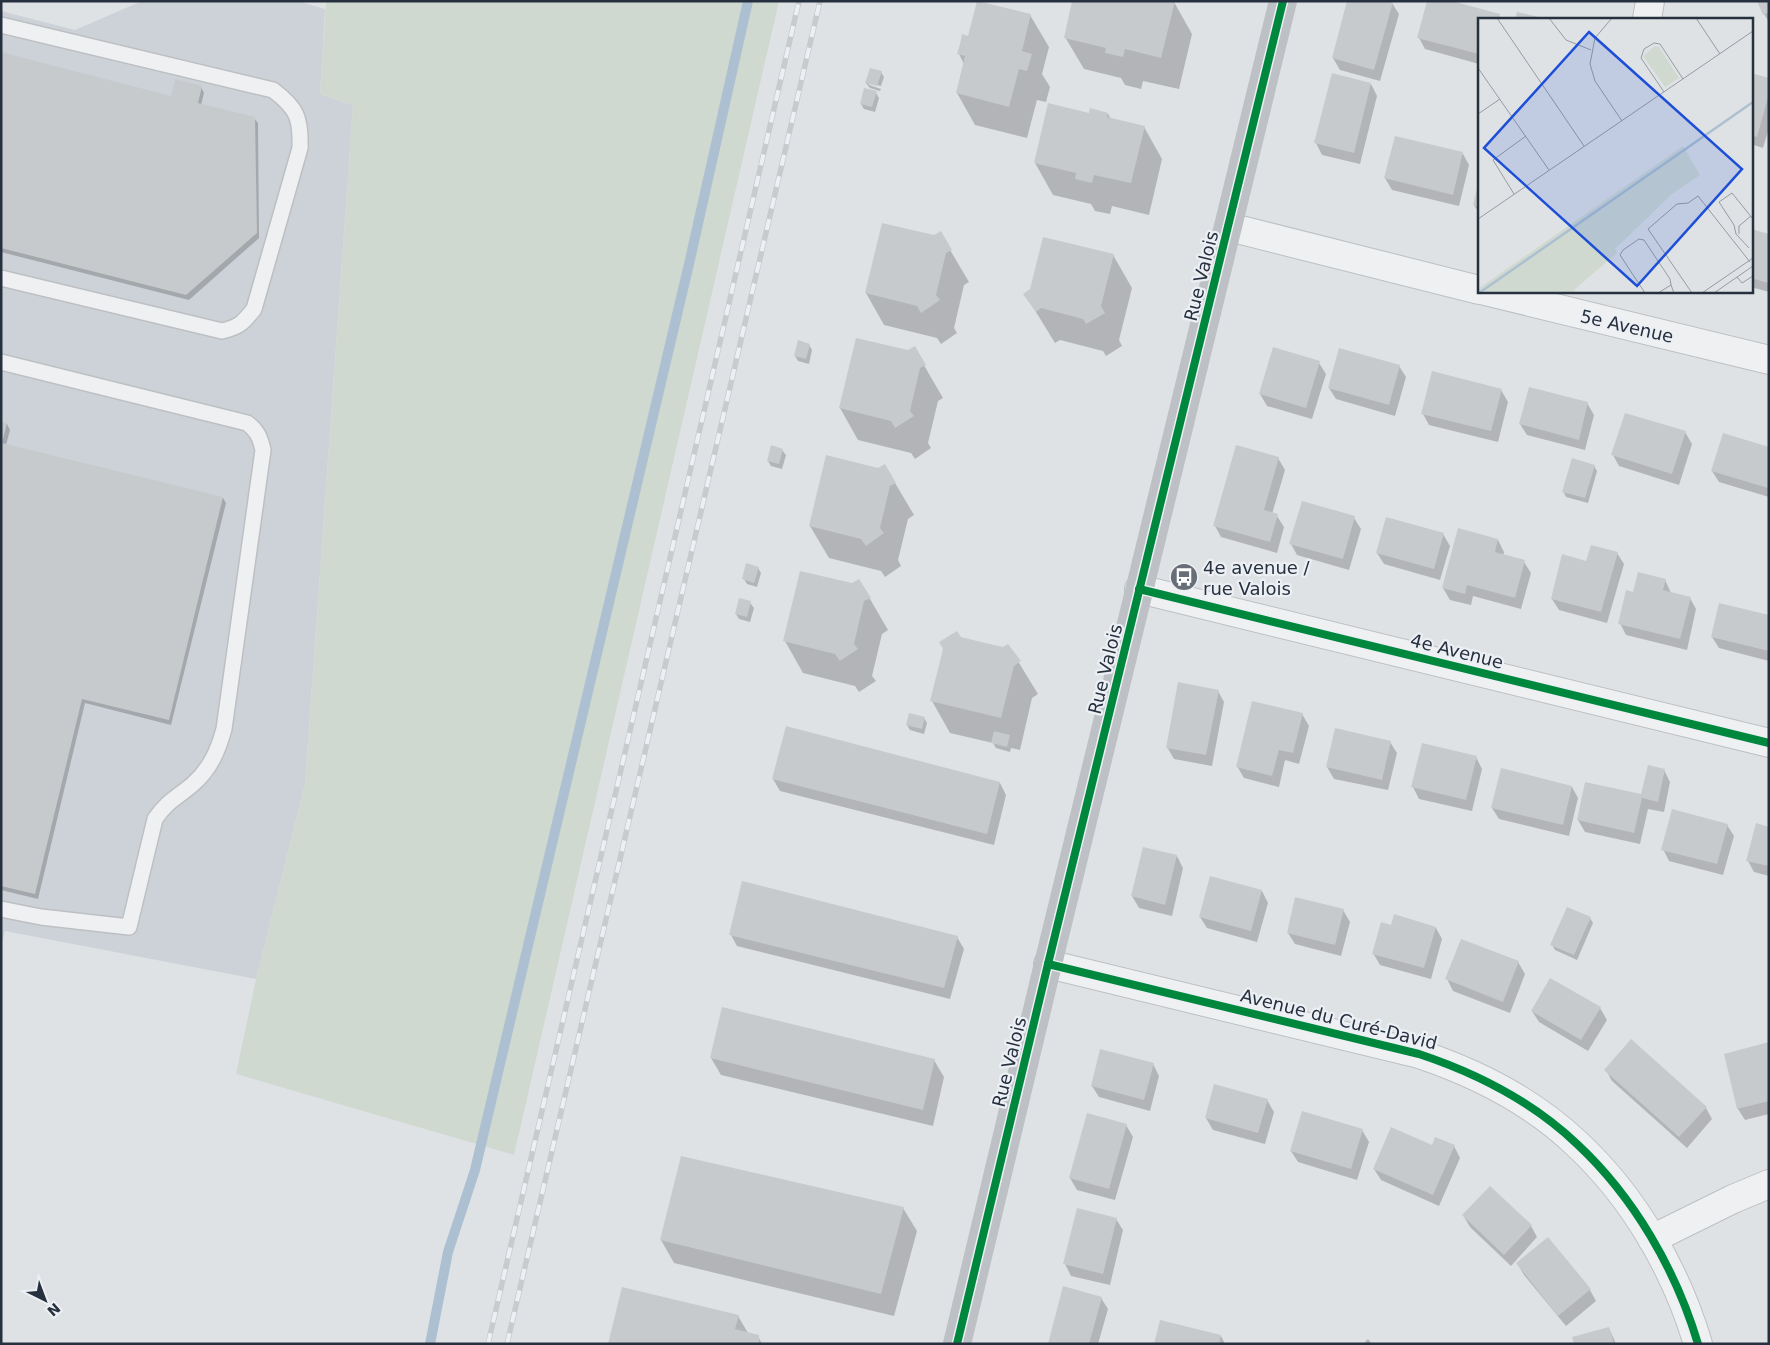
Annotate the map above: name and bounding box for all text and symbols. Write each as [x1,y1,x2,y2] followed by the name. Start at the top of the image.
[1478,18,1752,292] inset map
[1180,229,1222,323] street label: Rue Valois
[1578,305,1676,347] street label: 5e Avenue
[1203,557,1311,599] place label: 4e avenue / rue Valois
[1169,562,1199,592] bus stop icon: 4e avenue / rue Valois
[1084,622,1126,716] street label: Rue Valois
[1408,629,1506,673] street label: 4e Avenue
[1239,984,1439,1054] street label: Avenue du Curé-David
[988,1015,1030,1109] street label: Rue Valois
[20,1275,70,1325] north arrow
[44,1300,63,1320] text: N

